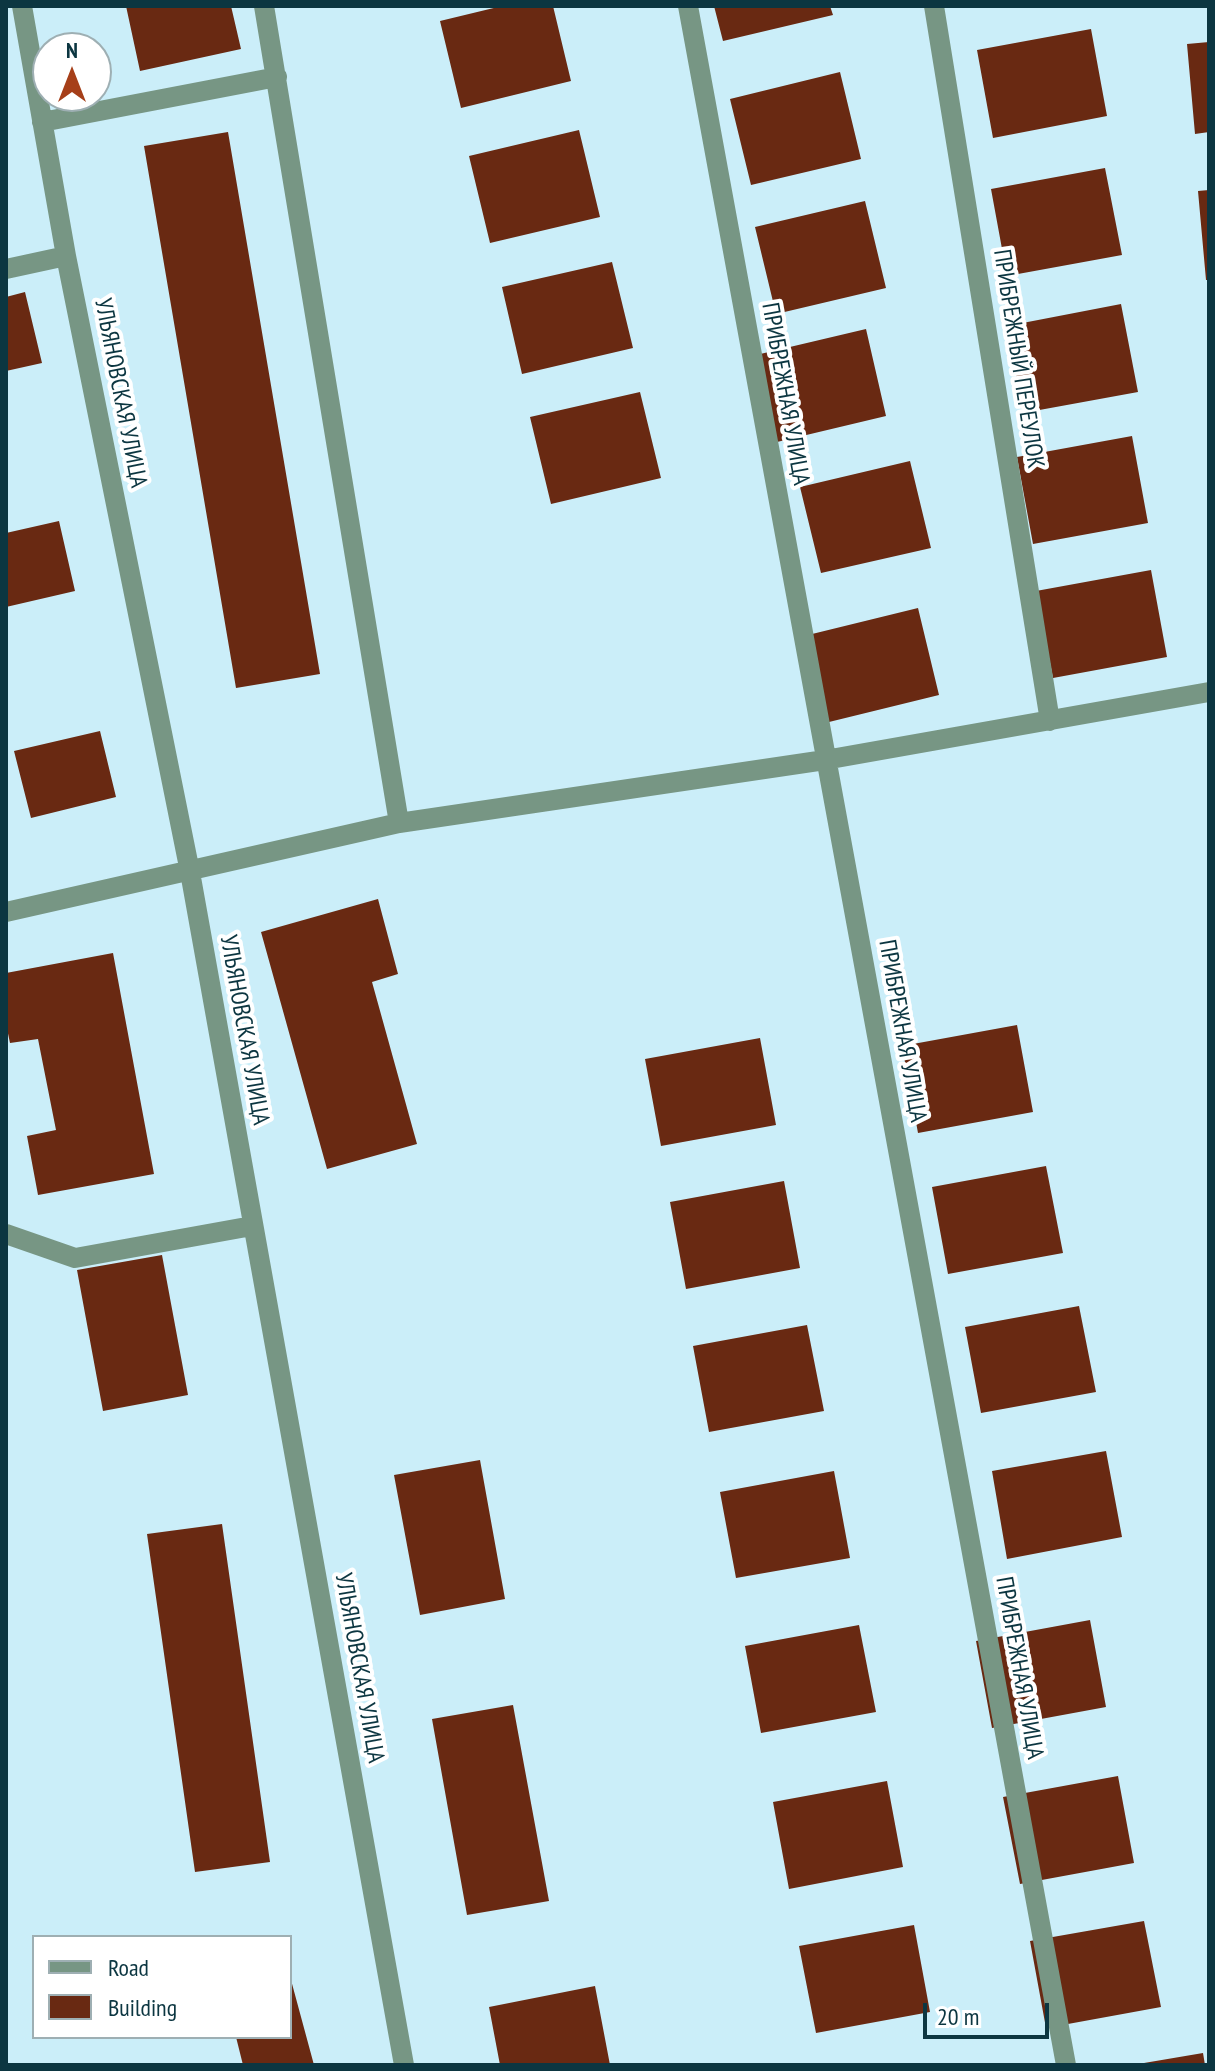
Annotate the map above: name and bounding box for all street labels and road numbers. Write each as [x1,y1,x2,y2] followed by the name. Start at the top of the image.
[986,247,1050,471] street label: ПРИБРЕЖНЫЙ ПЕРЕУЛОК
[88,296,152,490] street label: УЛЬЯНОВСКАЯ УЛИЦА
[755,301,815,487] street label: ПРИБРЕЖНАЯ УЛИЦА
[213,933,275,1127] street label: УЛЬЯНОВСКАЯ УЛИЦА
[872,938,932,1124] street label: ПРИБРЕЖНАЯ УЛИЦА
[328,1571,390,1765] street label: УЛЬЯНОВСКАЯ УЛИЦА
[989,1575,1049,1761] street label: ПРИБРЕЖНАЯ УЛИЦА

